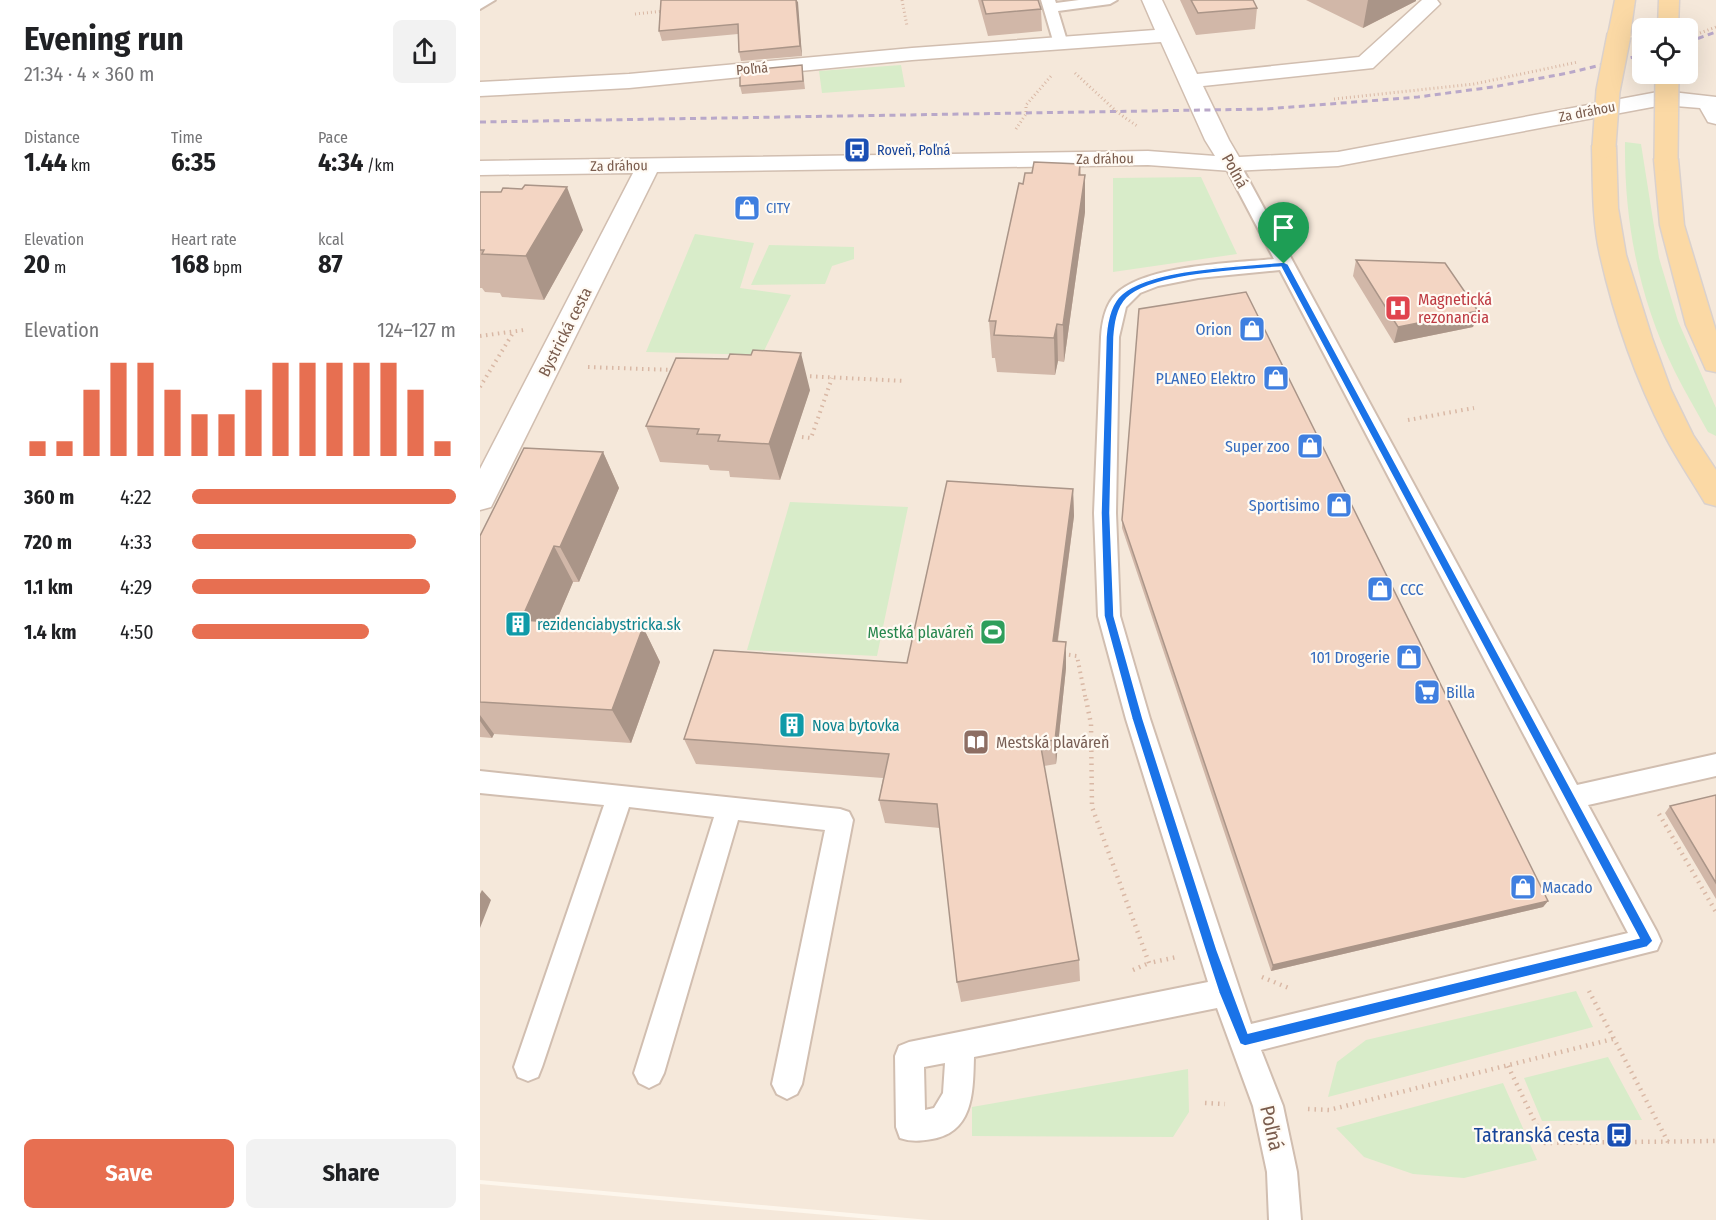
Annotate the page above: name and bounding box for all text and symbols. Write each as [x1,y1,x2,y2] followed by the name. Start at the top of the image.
[1632,18,1698,84] map controls
[1632,18,1698,84] button: locate
[24,19,184,59] text: Evening run
[393,20,456,83] button: share
[735,59,769,79] street label: Poľná
[24,62,154,86] text: 21:34 · 4 × 360 m
[1557,98,1617,126] street label: Za dráhou
[24,128,80,147] text: Distance
[171,128,203,147] text: Time
[318,128,348,147] text: Pace
[842,135,872,165] bus stop icon: Roveň, Poľná
[877,142,951,159] place label: Roveň, Poľná
[24,147,67,178] text: 1.44
[171,147,216,178] text: 6:35
[318,147,363,178] text: 4:34
[1076,150,1134,168] street label: Za dráhou
[1218,150,1252,192] street label: Poľná
[67,156,91,175] text: km
[363,156,394,175] text: /km
[590,157,648,175] street label: Za dráhou
[732,193,762,223] shop icon: CITY
[766,200,790,217] place label: CITY
[1258,202,1309,264] pin
[1267,211,1300,244] icon: arrive
[24,230,84,249] text: Elevation
[171,230,237,249] text: Heart rate
[318,230,344,249] text: kcal
[24,249,50,280] text: 20
[171,249,209,280] text: 168
[318,249,342,280] text: 87
[50,258,66,277] text: m
[209,258,242,277] text: bpm
[534,284,596,380] street label: Bystrická cesta
[1418,290,1492,327] place label: Magnetická rezonancia
[1383,293,1413,323] hospital icon: Magnetická rezonancia
[1237,314,1267,344] shop icon: Orion
[24,318,99,342] text: Elevation
[377,318,456,342] text: 124–127 m
[1195,320,1232,339] place label: Orion
[1261,363,1291,393] shop icon: PLANEO Elektro
[1156,369,1256,388] place label: PLANEO Elektro
[1295,431,1325,461] shop icon: Super zoo
[1225,437,1290,456] place label: Super zoo
[24,485,74,509] text: 360 m
[120,485,152,509] text: 4:22
[1324,490,1354,520] shop icon: Sportisimo
[1249,496,1320,515] place label: Sportisimo
[24,530,72,554] text: 720 m
[120,530,152,554] text: 4:33
[1365,574,1395,604] shop icon: CCC
[24,575,73,599] text: 1.1 km
[120,575,152,599] text: 4:29
[1400,580,1424,599] place label: CCC
[503,609,533,639] building icon: rezidenciabystricka.sk
[537,615,681,634] place label: rezidenciabystricka.sk
[978,617,1008,647] sports icon: Mestká plaváreň
[24,620,76,644] text: 1.4 km
[120,620,154,644] text: 4:50
[867,623,974,642] place label: Mestká plaváreň
[1394,642,1424,672] shop icon: 101 Drogerie
[1310,648,1390,667] place label: 101 Drogerie
[1412,677,1442,707] supermarket icon: Billa
[1446,683,1475,702] place label: Billa
[777,710,807,740] building icon: Nova bytovka
[812,716,900,735] place label: Nova bytovka
[961,727,991,757] library icon: Mestská plaváreň
[996,733,1109,752] place label: Mestská plaváreň
[1508,872,1538,902] shop icon: Macado
[1542,878,1593,897] place label: Macado
[1255,1103,1289,1153] street label: Poľná
[1604,1120,1634,1150] bus stop icon: Tatranská cesta
[1474,1123,1600,1147] place label: Tatranská cesta
[24,1139,234,1208] button: Save
[246,1139,456,1208] button: Share

